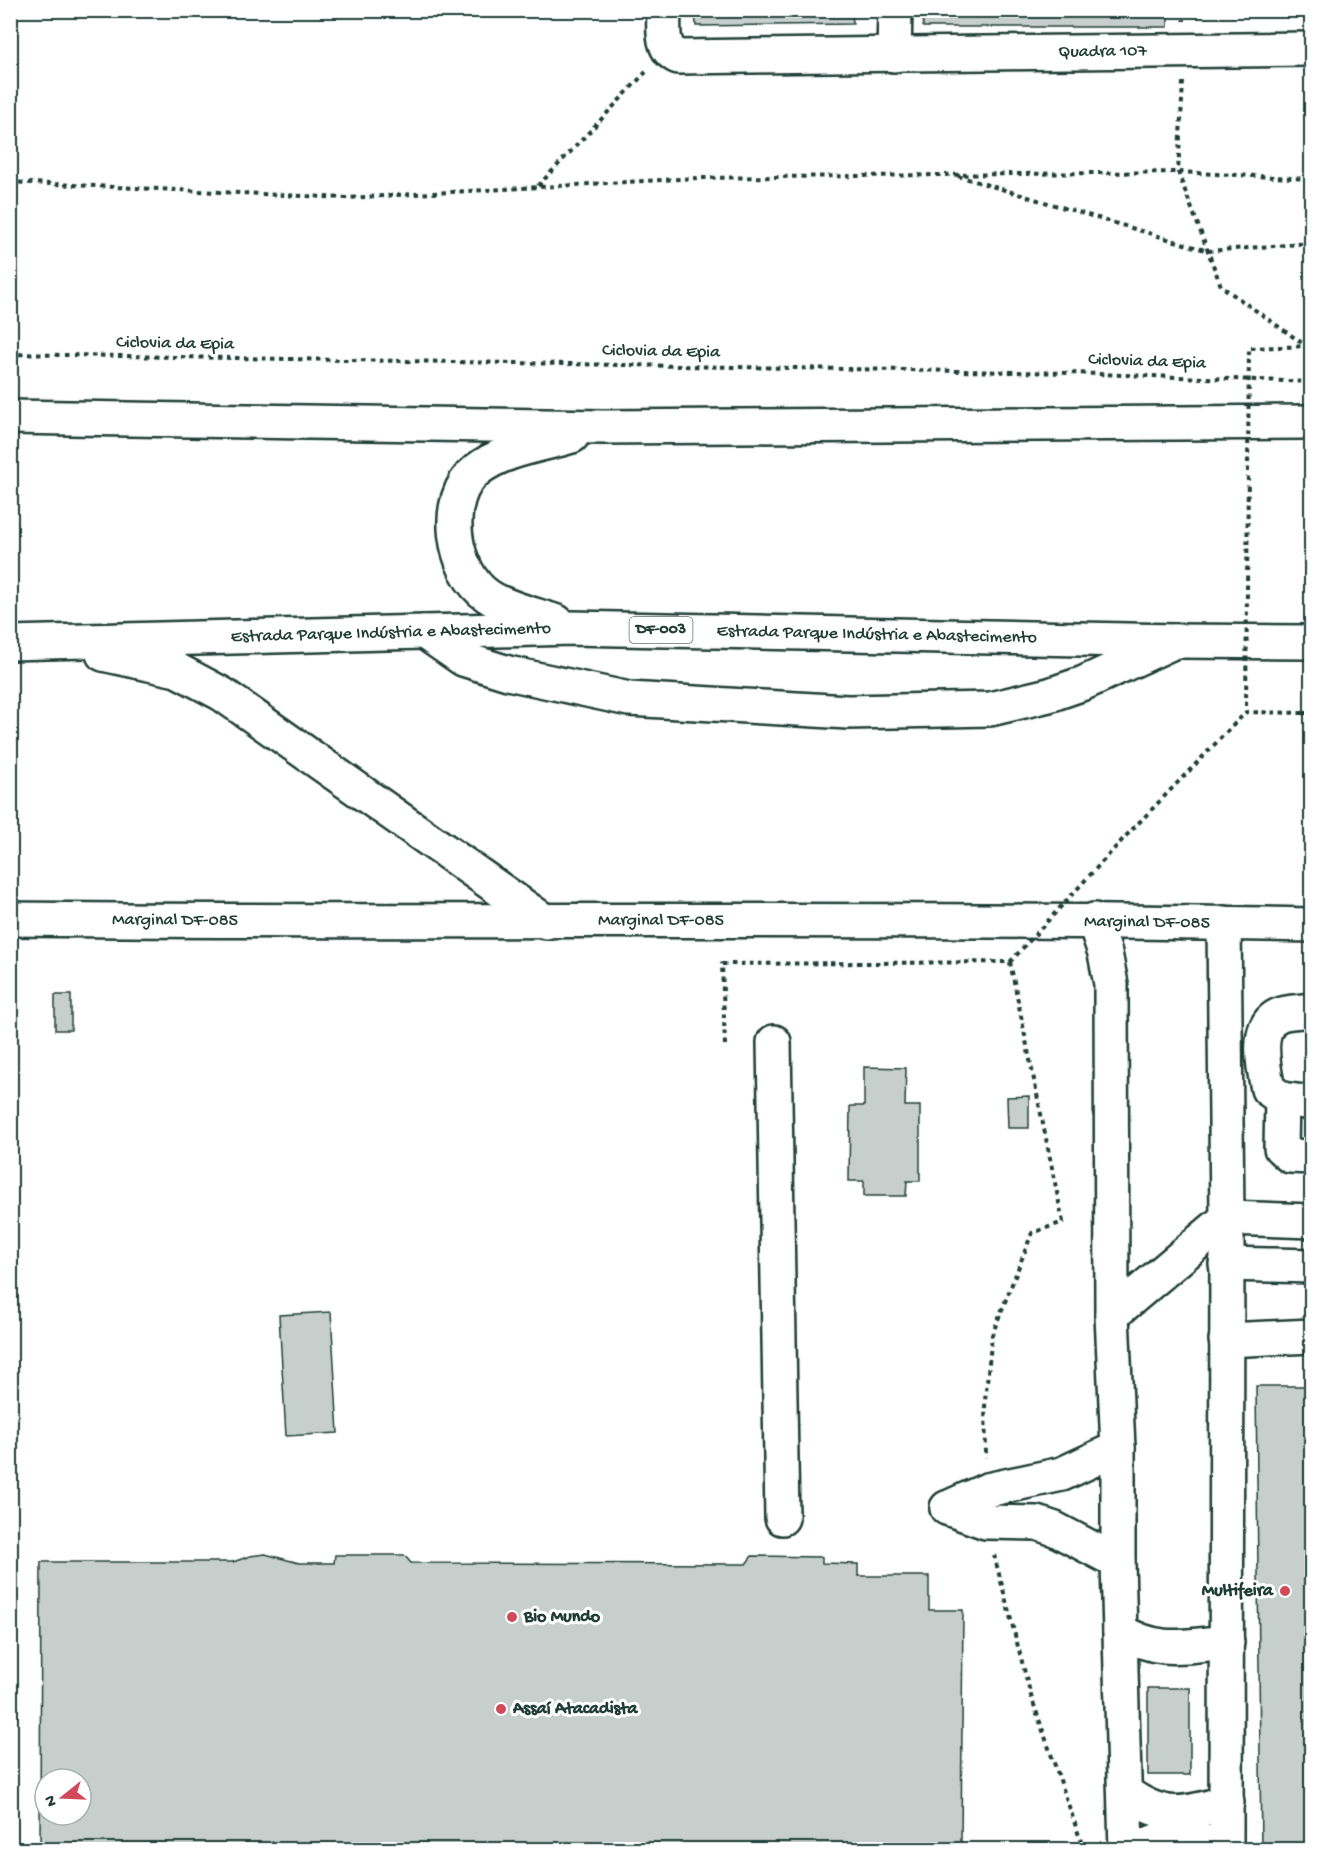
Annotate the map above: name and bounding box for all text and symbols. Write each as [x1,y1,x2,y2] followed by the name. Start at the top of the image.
[1058,41,1148,63] street label: Quadra 107
[116,332,235,356] street label: Ciclovia da Epia
[602,340,721,364] street label: Ciclovia da Epia
[1088,349,1207,375] street label: Ciclovia da Epia
[630,617,692,643] road number: DF-003
[230,618,551,648] street label: Estrada Parque Indústria e Abastecimento
[716,621,1037,649] street label: Estrada Parque Indústria e Abastecimento
[112,909,238,931] street label: Marginal DF-085
[598,910,724,931] street label: Marginal DF-085
[1084,911,1210,934] street label: Marginal DF-085
[1202,1581,1274,1602] place label: Multifeira
[1278,1584,1292,1598] marker: Multifeira
[523,1607,601,1628] place label: Bio Mundo
[505,1610,519,1624] marker: Bio Mundo
[512,1699,639,1720] place label: Assaí Atacadista
[494,1702,508,1716] marker: Assaí Atacadista
[33,1767,93,1827] north arrow
[41,1792,63,1808] text: N

